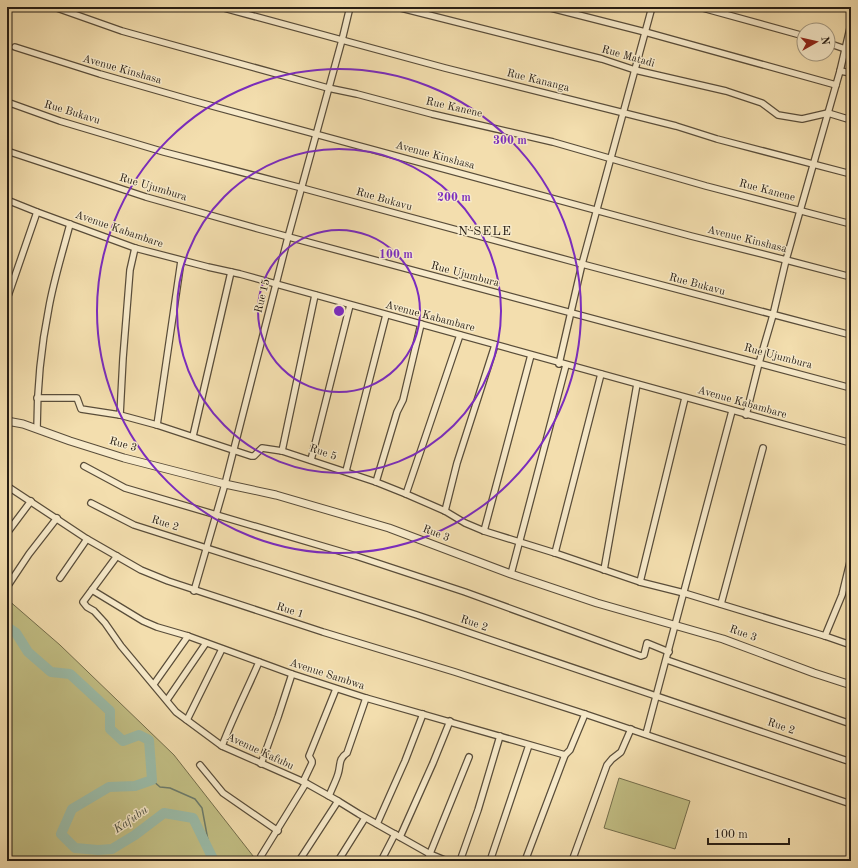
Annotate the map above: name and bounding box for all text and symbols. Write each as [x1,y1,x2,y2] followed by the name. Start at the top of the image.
[796,22,836,62] north arrow
[818,36,831,46] text: N
[600,44,656,70] street label: Rue Matadi
[81,53,163,87] street label: Avenue Kinshasa
[505,68,571,94] street label: Rue Kananga
[425,96,483,120] street label: Rue Kanene
[43,99,101,127] street label: Rue Bukavu
[493,135,527,147] text: 300 m
[394,140,476,172] street label: Avenue Kinshasa
[118,172,189,204] street label: Rue Ujumbura
[738,178,796,204] street label: Rue Kanene
[355,187,413,213] street label: Rue Bukavu
[437,192,471,204] text: 200 m
[74,210,164,250] street label: Avenue Kabambare
[458,225,512,238] district label: N'SELE
[706,225,788,255] street label: Avenue Kinshasa
[379,249,413,261] text: 100 m
[430,261,501,290] street label: Rue Ujumbura
[668,272,726,298] street label: Rue Bukavu
[253,278,273,314] street label: Rue 15
[384,300,476,334] street label: Avenue Kabambare
[332,304,346,318] centre of rings
[743,343,814,372] street label: Rue Ujumbura
[696,385,788,421] street label: Avenue Kabambare
[108,436,138,454] street label: Rue 3
[308,443,338,463] street label: Rue 5
[150,514,180,534] street label: Rue 2
[421,524,451,544] street label: Rue 3
[275,601,305,621] street label: Rue 1
[459,614,489,634] street label: Rue 2
[728,624,758,644] street label: Rue 3
[288,658,366,692] street label: Avenue Sambwa
[766,717,796,737] street label: Rue 2
[225,732,295,772] street label: Avenue Kafubu
[111,804,150,837] water label: Kafubu
[708,820,789,846] scale bar
[714,829,748,841] text: 100 m

